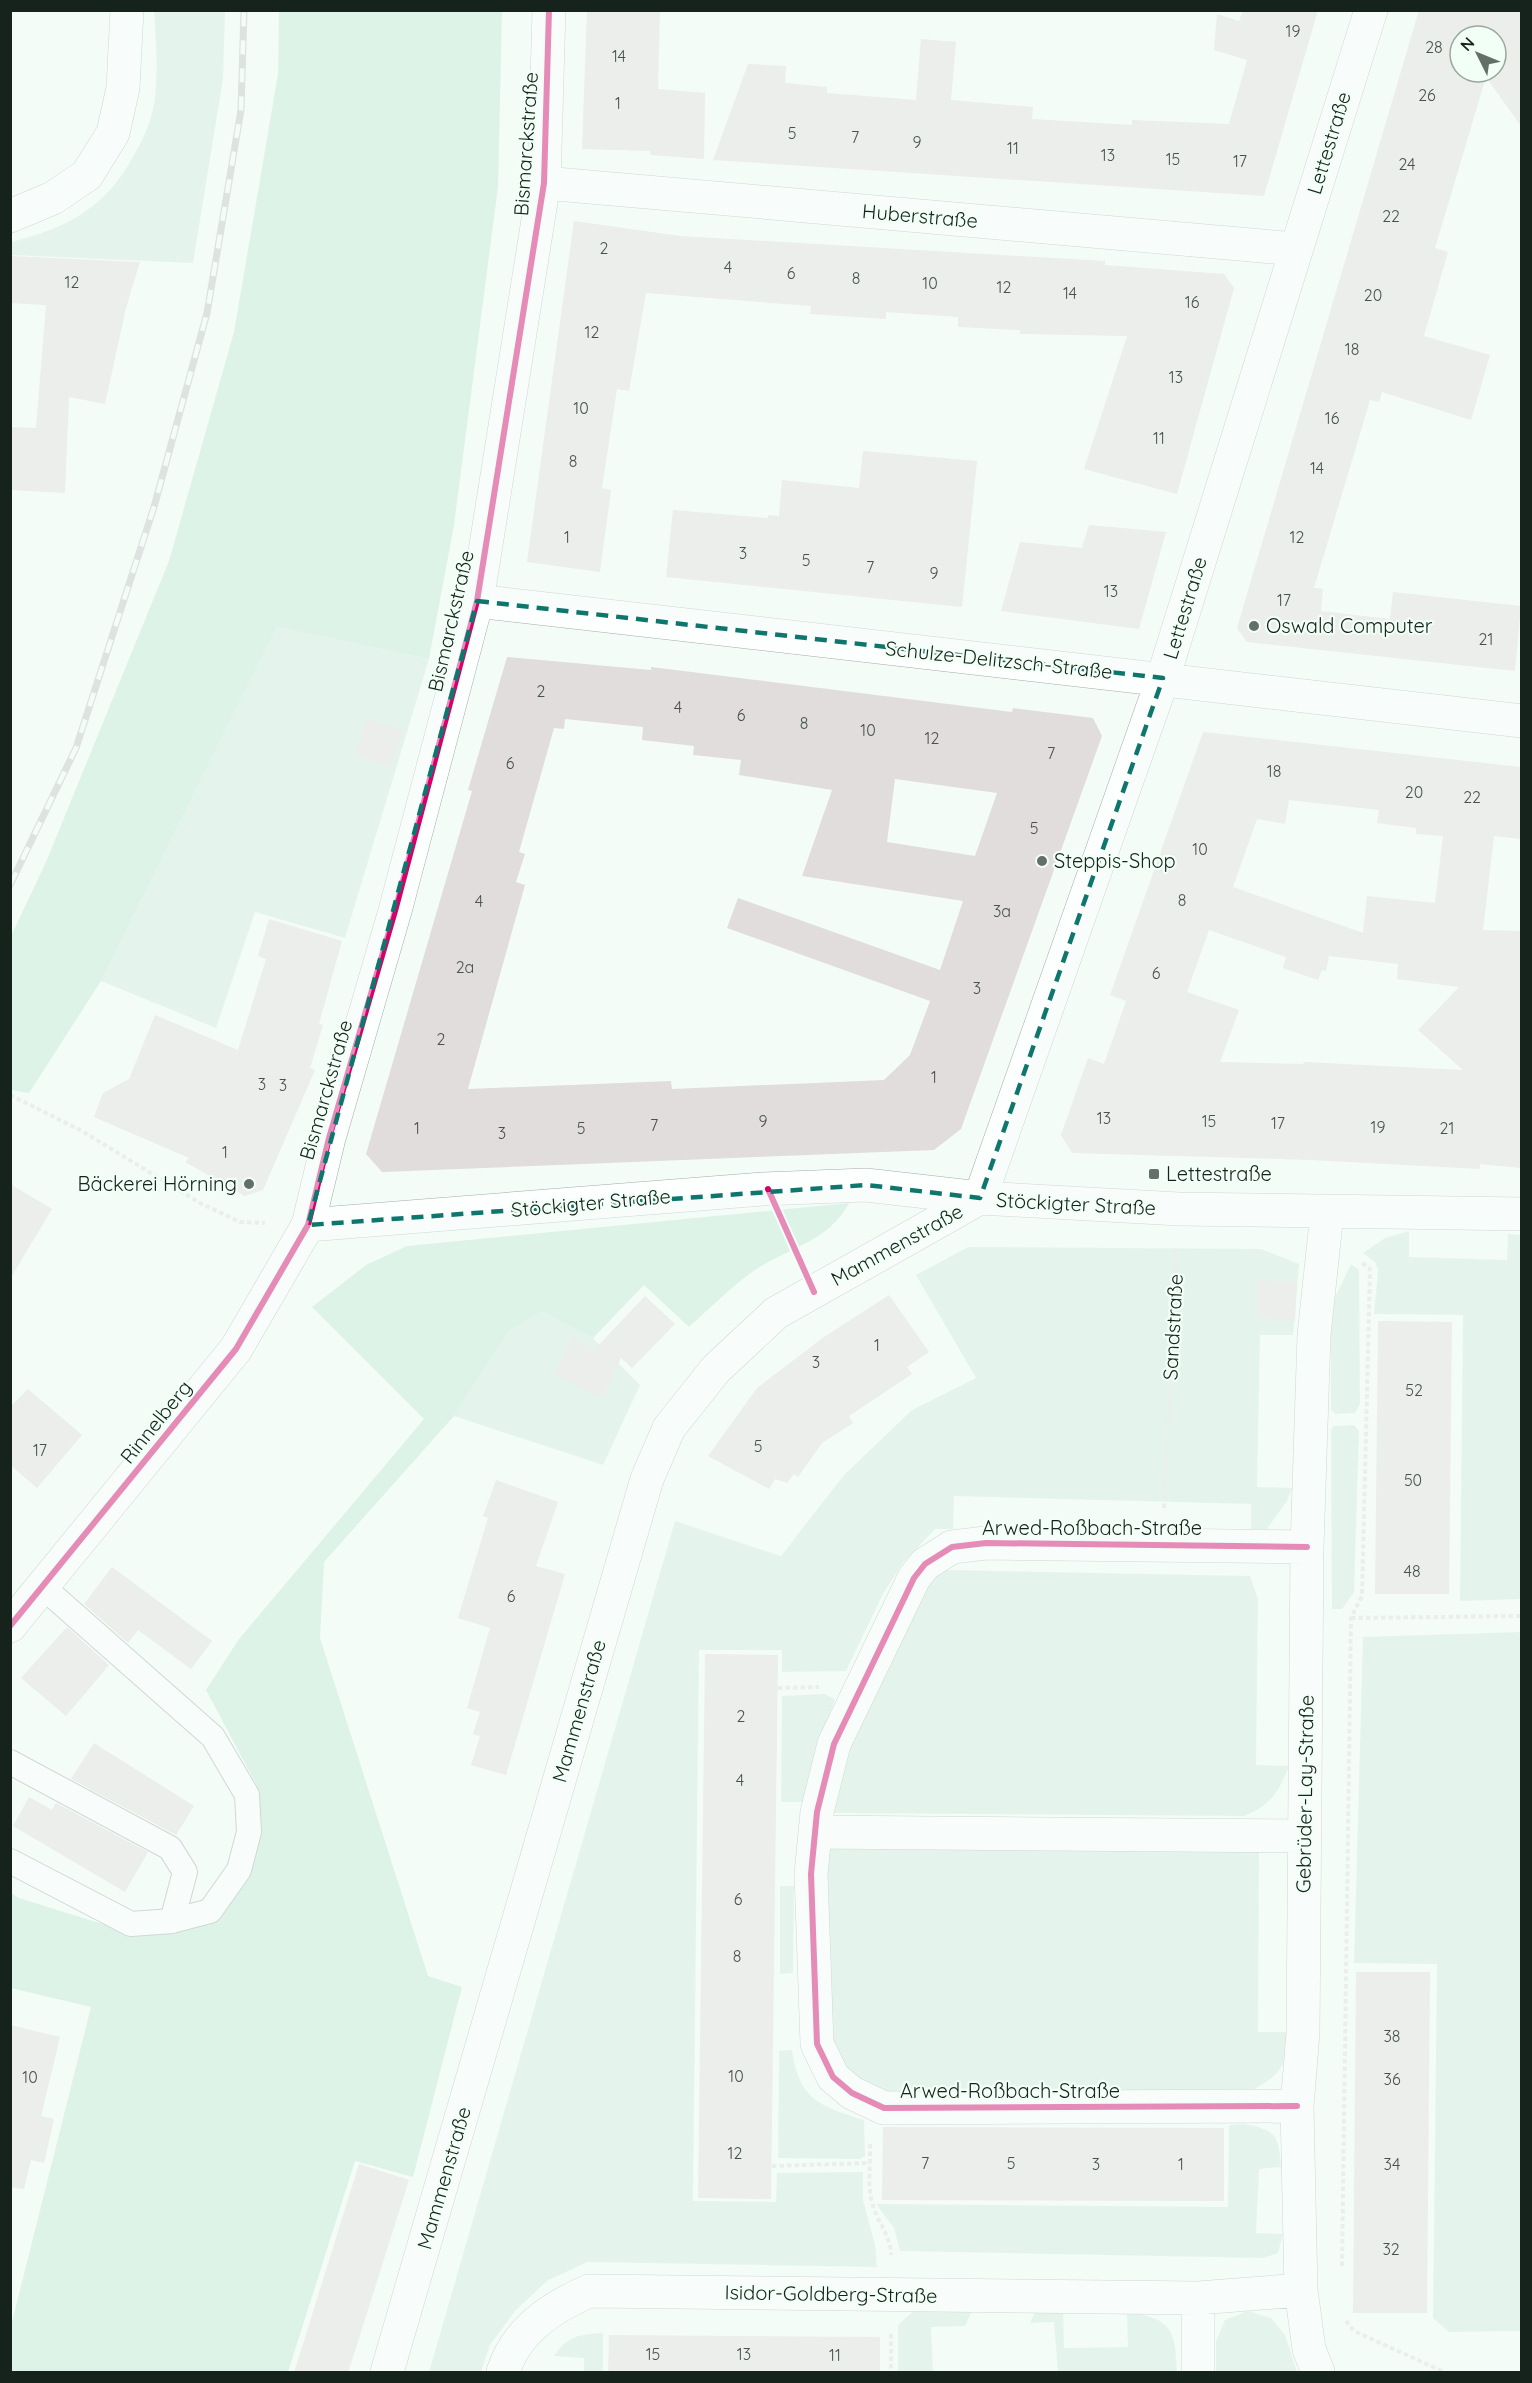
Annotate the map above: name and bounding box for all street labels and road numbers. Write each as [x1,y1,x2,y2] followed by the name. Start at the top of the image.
[508,71,543,217] street label: Bismarckstraße
[1301,89,1356,197] street label: Lettestraße
[861,198,979,233] street label: Huberstraße
[422,548,479,694] street label: Bismarckstraße
[1157,554,1212,662] street label: Lettestraße
[884,635,1114,684] street label: Schulze-Delitzsch-Straße
[294,1017,357,1163] street label: Bismarckstraße
[510,1183,672,1222] street label: Stöckigter Straße
[995,1187,1157,1220] street label: Stöckigter Straße
[826,1198,967,1291] street label: Mammenstraße
[1157,1273,1188,1381] street label: Sandstraße
[114,1375,197,1468] street label: Rinnelberg
[982,1515,1202,1540] street label: Arwed-Roßbach-Straße
[546,1637,611,1785] street label: Mammenstraße
[1290,1695,1319,1893] street label: Gebrüder-Lay-Straße
[900,2078,1120,2103] street label: Arwed-Roßbach-Straße
[411,2104,476,2252] street label: Mammenstraße
[724,2279,938,2308] street label: Isidor-Goldberg-Straße

